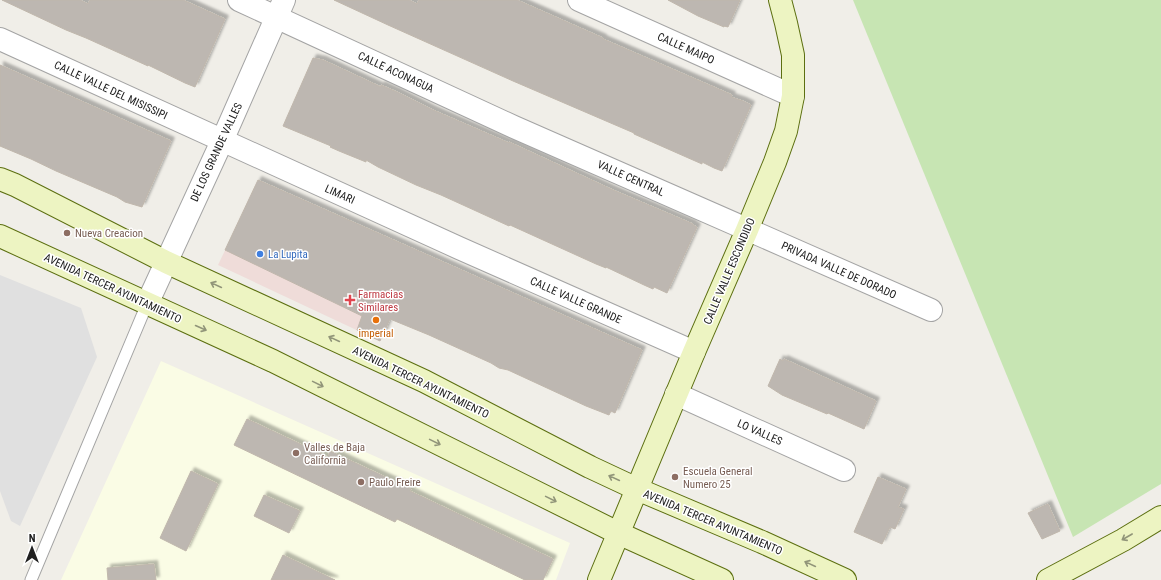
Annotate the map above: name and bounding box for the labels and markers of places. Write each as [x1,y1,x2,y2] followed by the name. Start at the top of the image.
[75,227,143,240] place label: Nueva Creacion
[62,228,72,238] marker: Nueva Creacion
[268,248,308,261] place label: La Lupita
[255,249,265,259] marker: La Lupita
[358,288,403,314] place label: Farmacias Similares
[345,295,355,305] marker: Farmacias Similares
[371,315,381,325] marker: imperial
[358,327,394,340] place label: imperial
[304,441,365,467] place label: Valles de Baja California
[291,448,301,458] marker: Valles de Baja California
[683,465,752,491] place label: Escuela General Numero 25
[670,472,680,482] marker: Escuela General Numero 25
[369,476,421,489] place label: Paulo Freire
[356,477,366,487] marker: Paulo Freire

